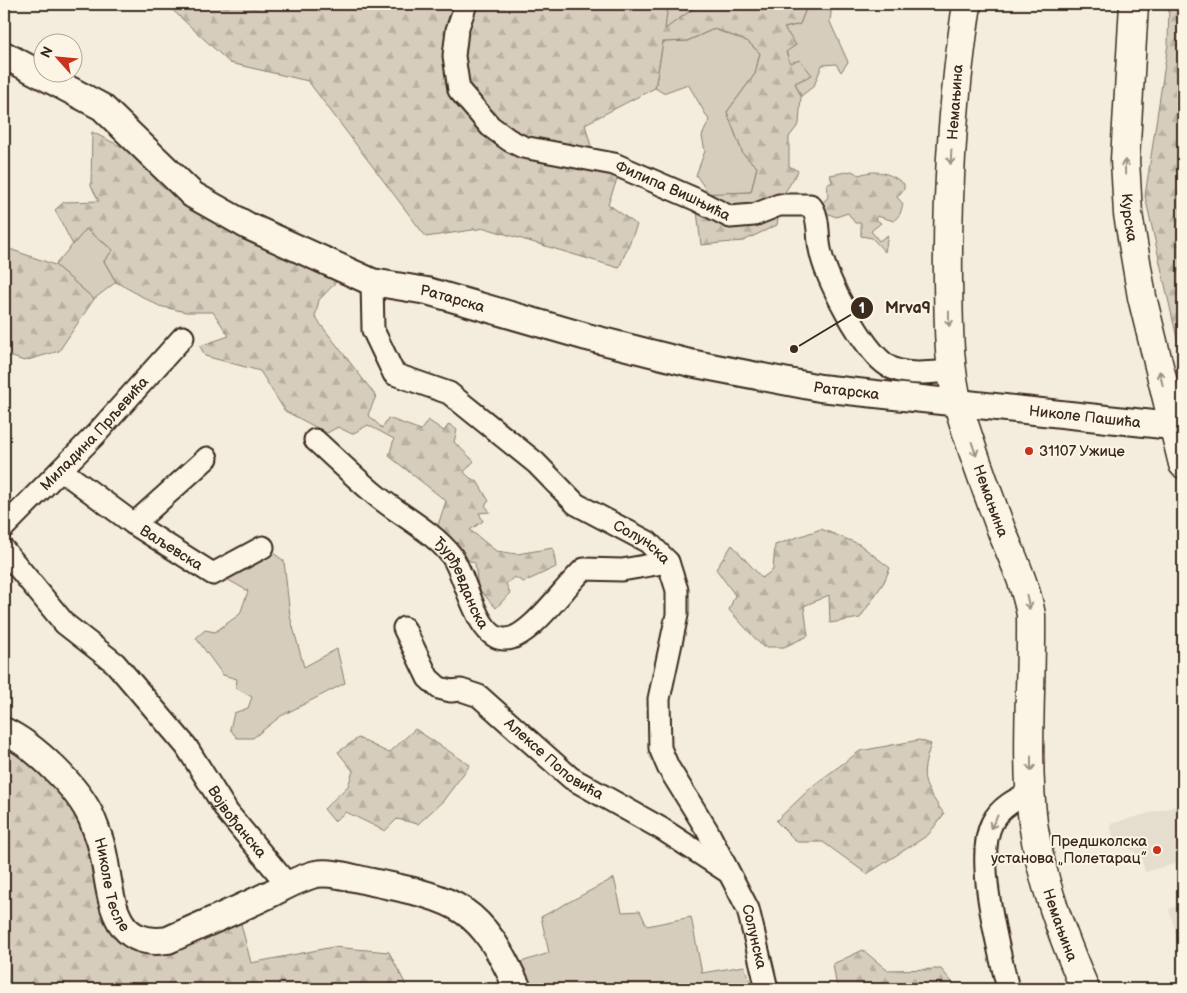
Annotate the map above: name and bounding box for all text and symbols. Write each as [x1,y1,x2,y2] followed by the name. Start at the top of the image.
[32,32,82,82] north arrow
[37,44,57,61] text: N
[943,63,968,140] street label: Немањина
[947,148,956,164] one-way arrow
[612,157,734,226] street label: Филипа Вишњића
[1120,159,1130,176] one-way arrow
[1117,193,1142,244] street label: Курска
[419,281,487,317] street label: Ратарска
[850,292,941,323] callout: Mrva9
[859,299,865,318] text: 1
[885,299,931,318] text: Mrva9
[944,310,954,327] one-way arrow
[1156,371,1165,387] one-way arrow
[36,373,153,495] street label: Миладина Прљевића
[811,378,880,404] street label: Ратарска
[1028,402,1142,433] street label: Николе Пашића
[970,441,979,456] one-way arrow
[1039,442,1125,461] place label: 31107 Ужице
[1023,445,1035,457] marker: 31107 Ужице
[968,462,1012,540] street label: Немањина
[610,516,674,569] street label: Солунска
[136,521,206,575] street label: Ваљевска
[430,533,493,633] street label: Ђурђевданска
[1024,594,1034,610] one-way arrow
[500,714,607,804] street label: Алексе Поповића
[1026,756,1036,772] one-way arrow
[203,782,270,862] street label: Војвођанска
[988,814,998,828] one-way arrow
[991,832,1147,868] place label: Предшколска установа „Полетарац”
[90,835,134,936] street label: Николе Тесле
[1151,844,1163,856] marker: Предшколска установа „Полетарац”
[1038,887,1082,964] street label: Немањина
[737,903,771,971] street label: Солунска

